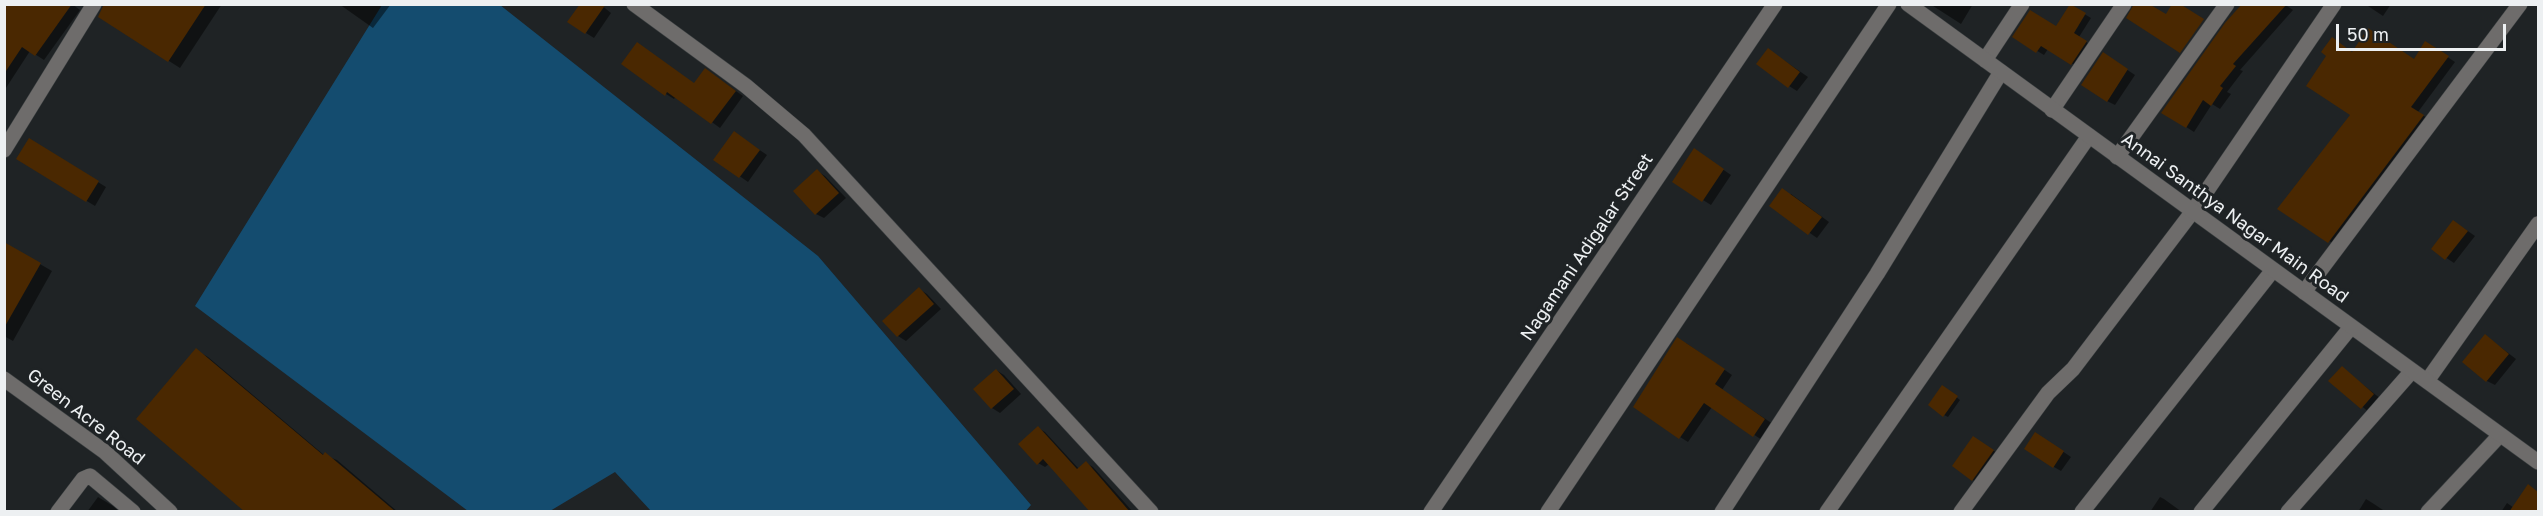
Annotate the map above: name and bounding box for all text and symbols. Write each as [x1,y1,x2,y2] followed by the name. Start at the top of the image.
[2339,12,2508,50] scale bar
[2347,23,2389,45] text: 50 m
[2117,128,2353,308] street label: Annai Santhya Nagar Main Road
[1516,149,1658,345] street label: Nagamani Adigalar Street
[23,364,149,470] street label: Green Acre Road

